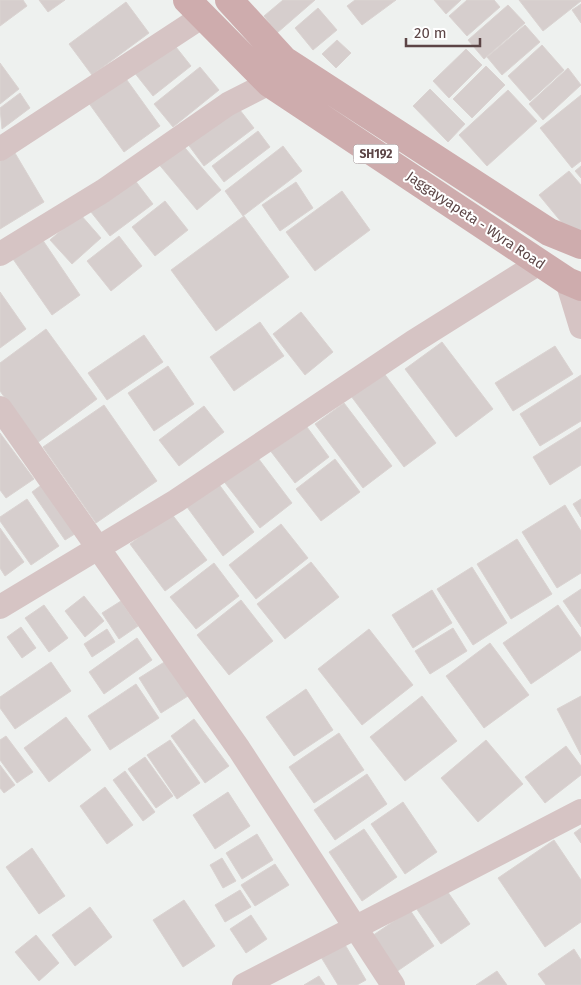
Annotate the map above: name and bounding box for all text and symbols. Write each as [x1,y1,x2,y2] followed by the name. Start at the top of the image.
[406,15,480,47] scale bar
[414,24,447,42] text: 20 m
[354,144,398,164] road number: SH192
[403,168,548,273] street label: Jaggayyapeta - Wyra Road

